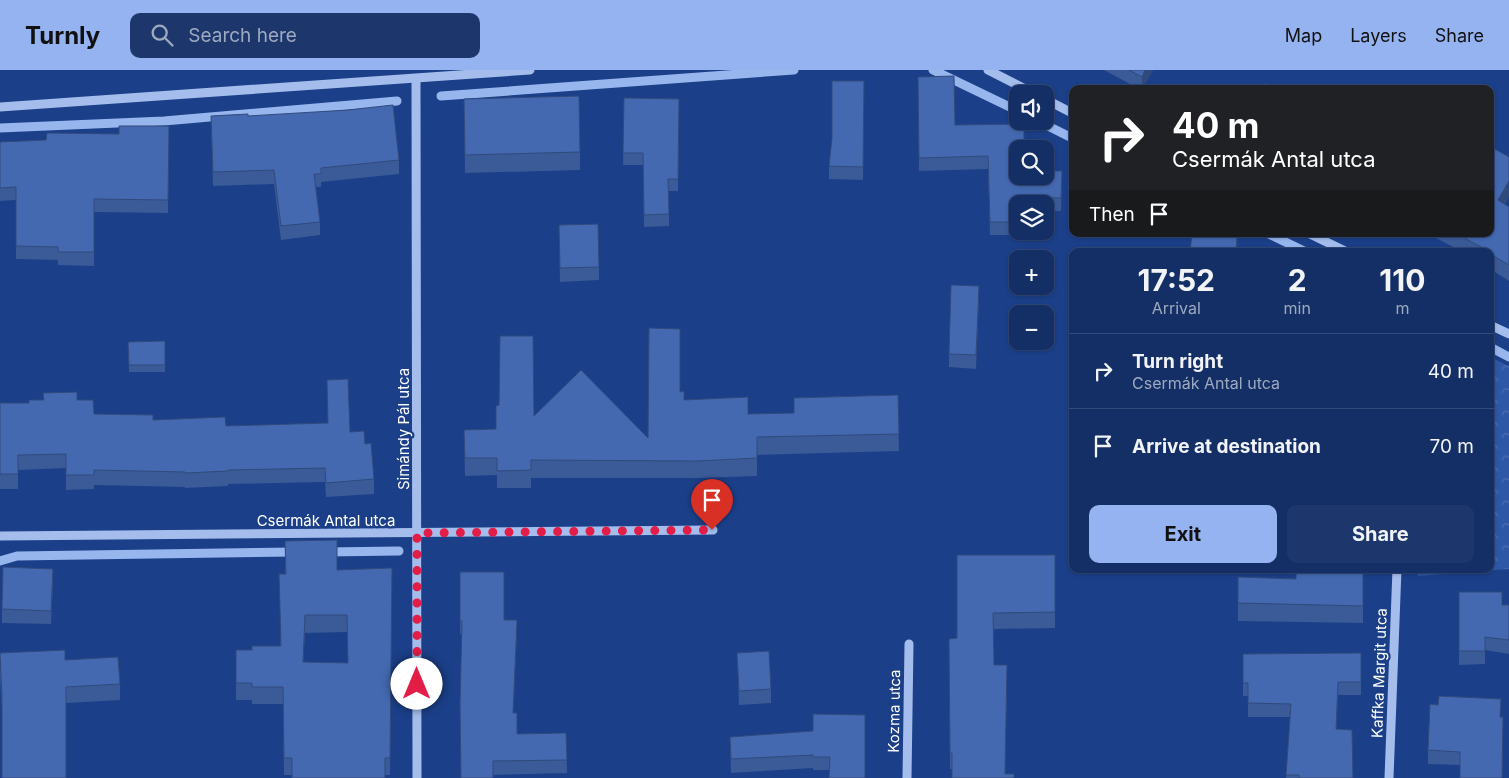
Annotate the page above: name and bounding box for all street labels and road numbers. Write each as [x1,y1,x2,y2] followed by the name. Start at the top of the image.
[394,368,413,490] street label: Simándy Pál utca
[257,511,395,530] street label: Csermák Antal utca
[1367,608,1391,738] street label: Kaffka Margit utca
[884,669,904,753] street label: Kozma utca

